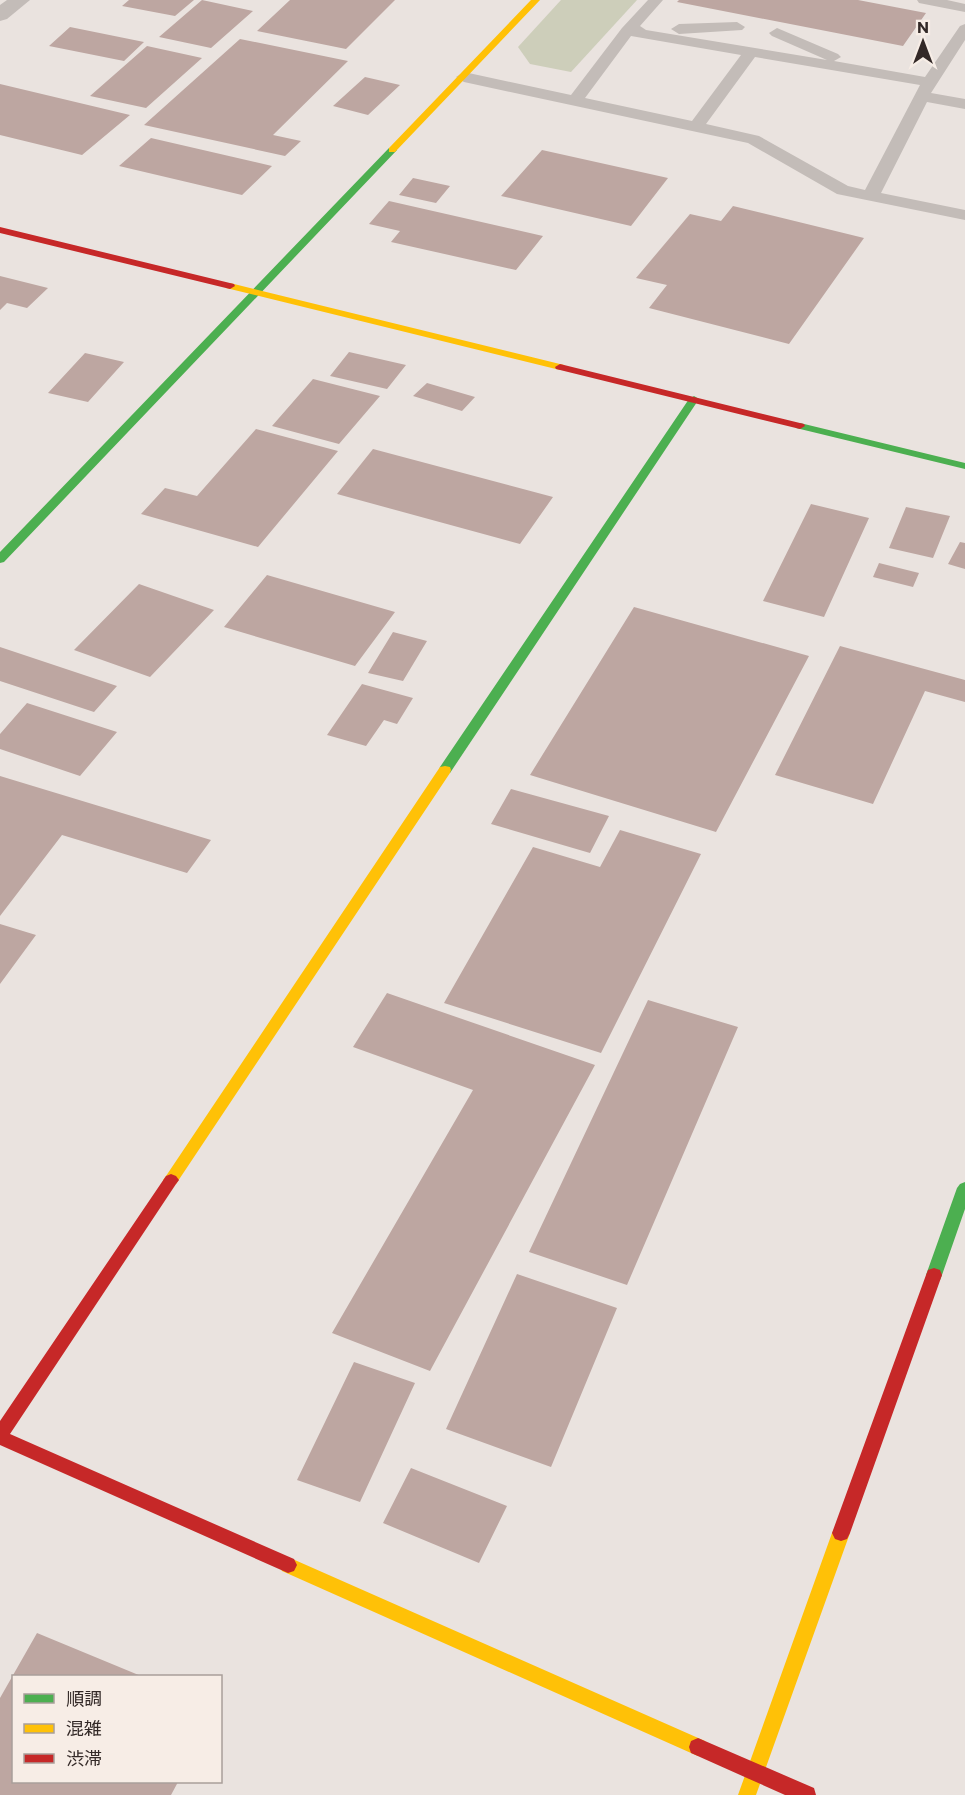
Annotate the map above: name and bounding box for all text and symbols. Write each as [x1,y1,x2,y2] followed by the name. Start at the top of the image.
[893,12,953,72] north arrow
[917,17,929,36] text: N
[12,1675,222,1783] legend
[66,1687,102,1709] text: 順調
[66,1717,102,1739] text: 混雑
[66,1747,102,1769] text: 渋滞

